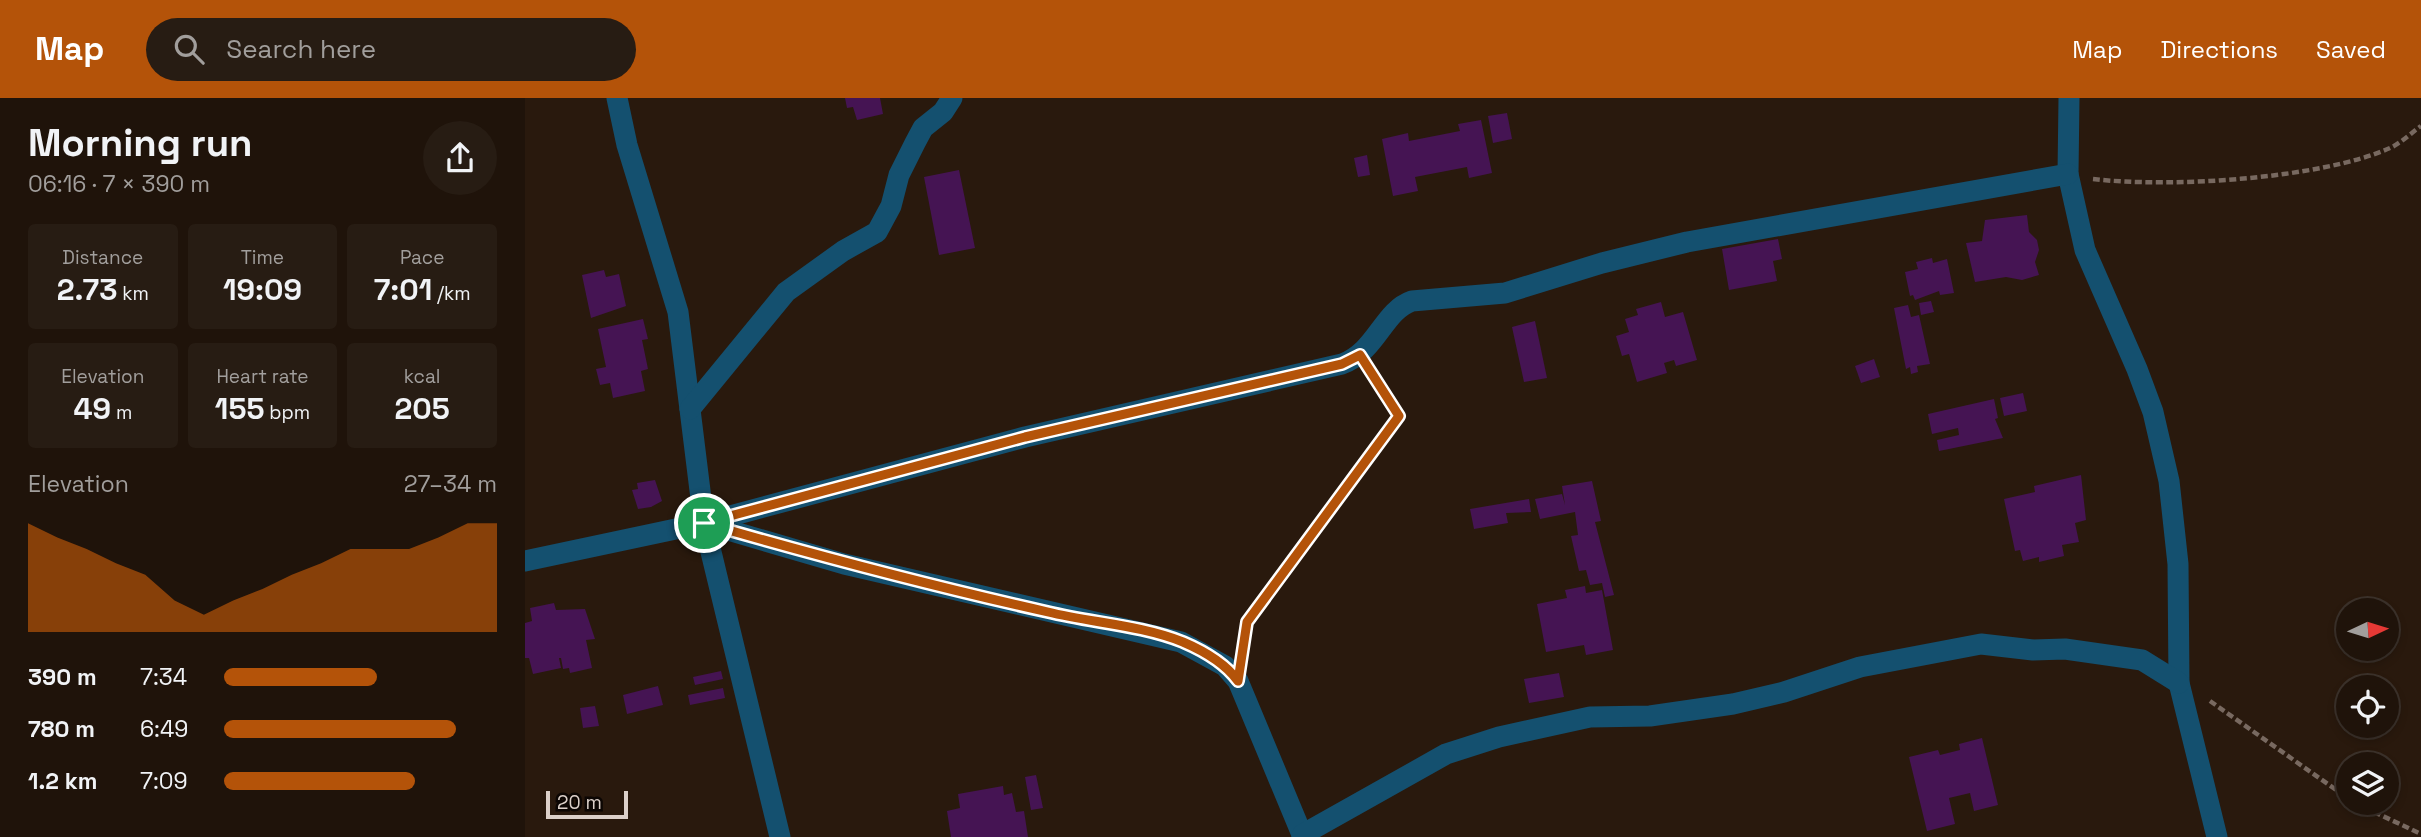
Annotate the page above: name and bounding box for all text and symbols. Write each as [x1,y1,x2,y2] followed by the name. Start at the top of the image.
[146,18,636,81] search box
[35,28,104,70] text: Map
[170,30,208,68] icon: search
[226,32,376,66] text: Search here
[2072,34,2122,65] text: Map
[2160,34,2278,65] text: Directions
[2316,34,2386,65] text: Saved
[28,119,253,167] text: Morning run
[423,121,497,195] button: share
[28,169,210,199] text: 06:16 · 7 × 390 m
[62,245,143,270] text: Distance
[241,245,284,270] text: Time
[400,245,444,270] text: Pace
[57,270,117,309] text: 2.73
[223,270,302,309] text: 19:09
[374,270,432,309] text: 7:01
[117,281,149,306] text: km
[432,281,471,306] text: /km
[61,364,144,389] text: Elevation
[216,364,309,389] text: Heart rate
[404,364,441,389] text: kcal
[73,389,111,428] text: 49
[215,389,264,428] text: 155
[395,389,450,428] text: 205
[111,400,132,425] text: m
[264,400,310,425] text: bpm
[28,469,129,499] text: Elevation
[404,469,497,499] text: 27–34 m
[674,493,734,553] pin
[685,504,723,542] icon: arrive
[2336,598,2399,662] north arrow
[2336,598,2399,815] map controls
[28,662,97,692] text: 390 m
[140,662,187,692] text: 7:34
[2336,675,2399,738] button: locate
[28,714,95,744] text: 780 m
[140,714,188,744] text: 6:49
[2336,752,2399,815] button: layers
[28,766,97,796] text: 1.2 km
[140,766,188,796] text: 7:09
[546,788,628,820] scale bar
[557,790,602,815] text: 20 m

